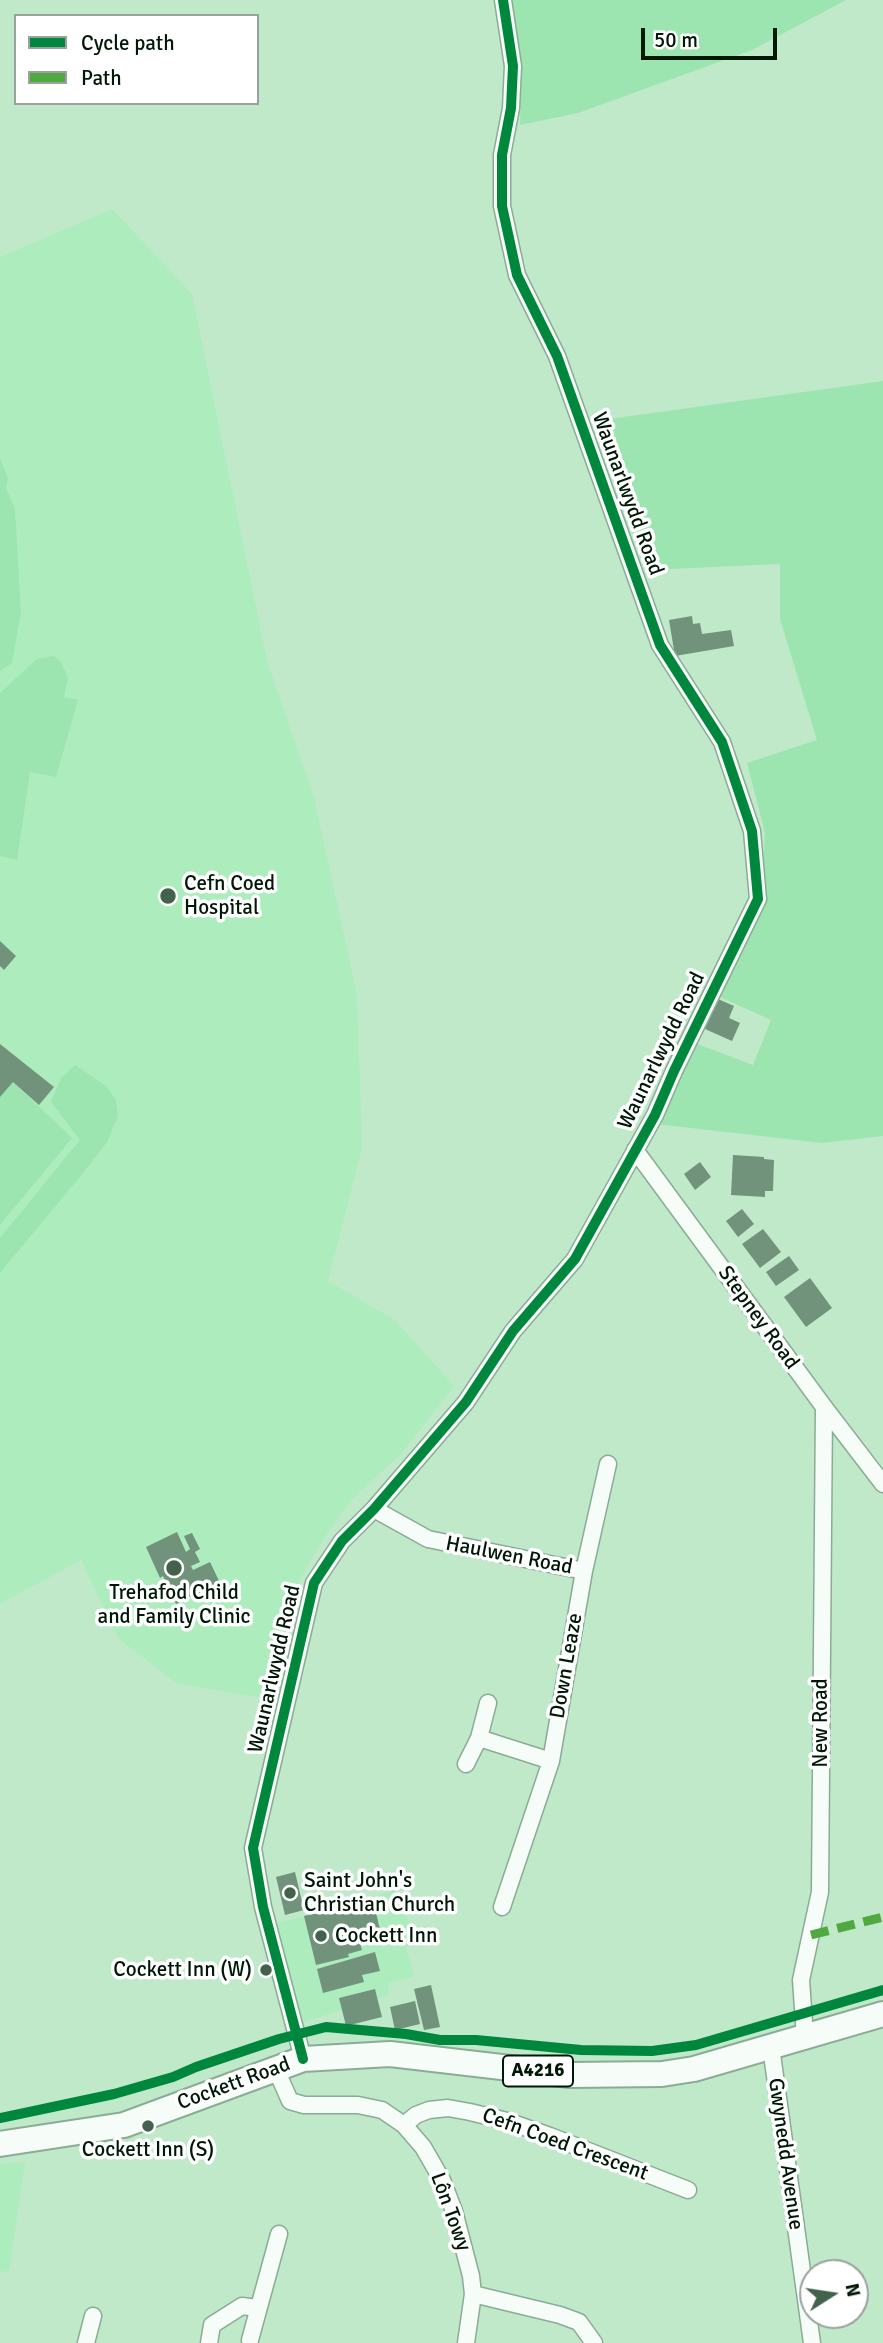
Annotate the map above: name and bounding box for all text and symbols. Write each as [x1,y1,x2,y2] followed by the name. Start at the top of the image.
[14,14,259,105] legend
[645,14,782,58] scale bar
[654,27,698,53] text: 50 m
[81,30,175,56] text: Cycle path
[81,65,122,91] text: Path
[586,409,668,579] street label: Waunarlwydd Road
[184,871,275,921] place label: Cefn Coed Hospital
[158,886,178,906] marker: Cefn Coed Hospital
[613,968,711,1134] street label: Waunarlwydd Road
[712,1261,804,1375] street label: Stepney Road
[443,1531,575,1581] street label: Haulwen Road
[164,1558,184,1578] marker: Trehafod Child and Family Clinic
[97,1580,251,1630] place label: Trehafod Child and Family Clinic
[243,1583,307,1755] street label: Waunarlwydd Road
[545,1611,589,1721] street label: Down Leaze
[808,1678,834,1768] street label: New Road
[304,1868,455,1918] place label: Saint John's Christian Church
[282,1885,298,1901] marker: Saint John's Christian Church
[335,1923,437,1949] place label: Cockett Inn
[313,1928,329,1944] marker: Cockett Inn
[113,1957,252,1983] place label: Cockett Inn (W)
[258,1962,274,1978] marker: Cockett Inn (W)
[174,2052,294,2116] street label: Cockett Road
[503,2056,573,2086] road number: A4216
[762,2076,808,2232] street label: Gwynedd Avenue
[479,2103,651,2187] street label: Cefn Coed Crescent
[140,2118,156,2134] marker: Cockett Inn (S)
[82,2137,214,2163] place label: Cockett Inn (S)
[424,2169,476,2255] street label: Lôn Towy
[799,2259,869,2329] north arrow
[839,2281,866,2299] text: N

